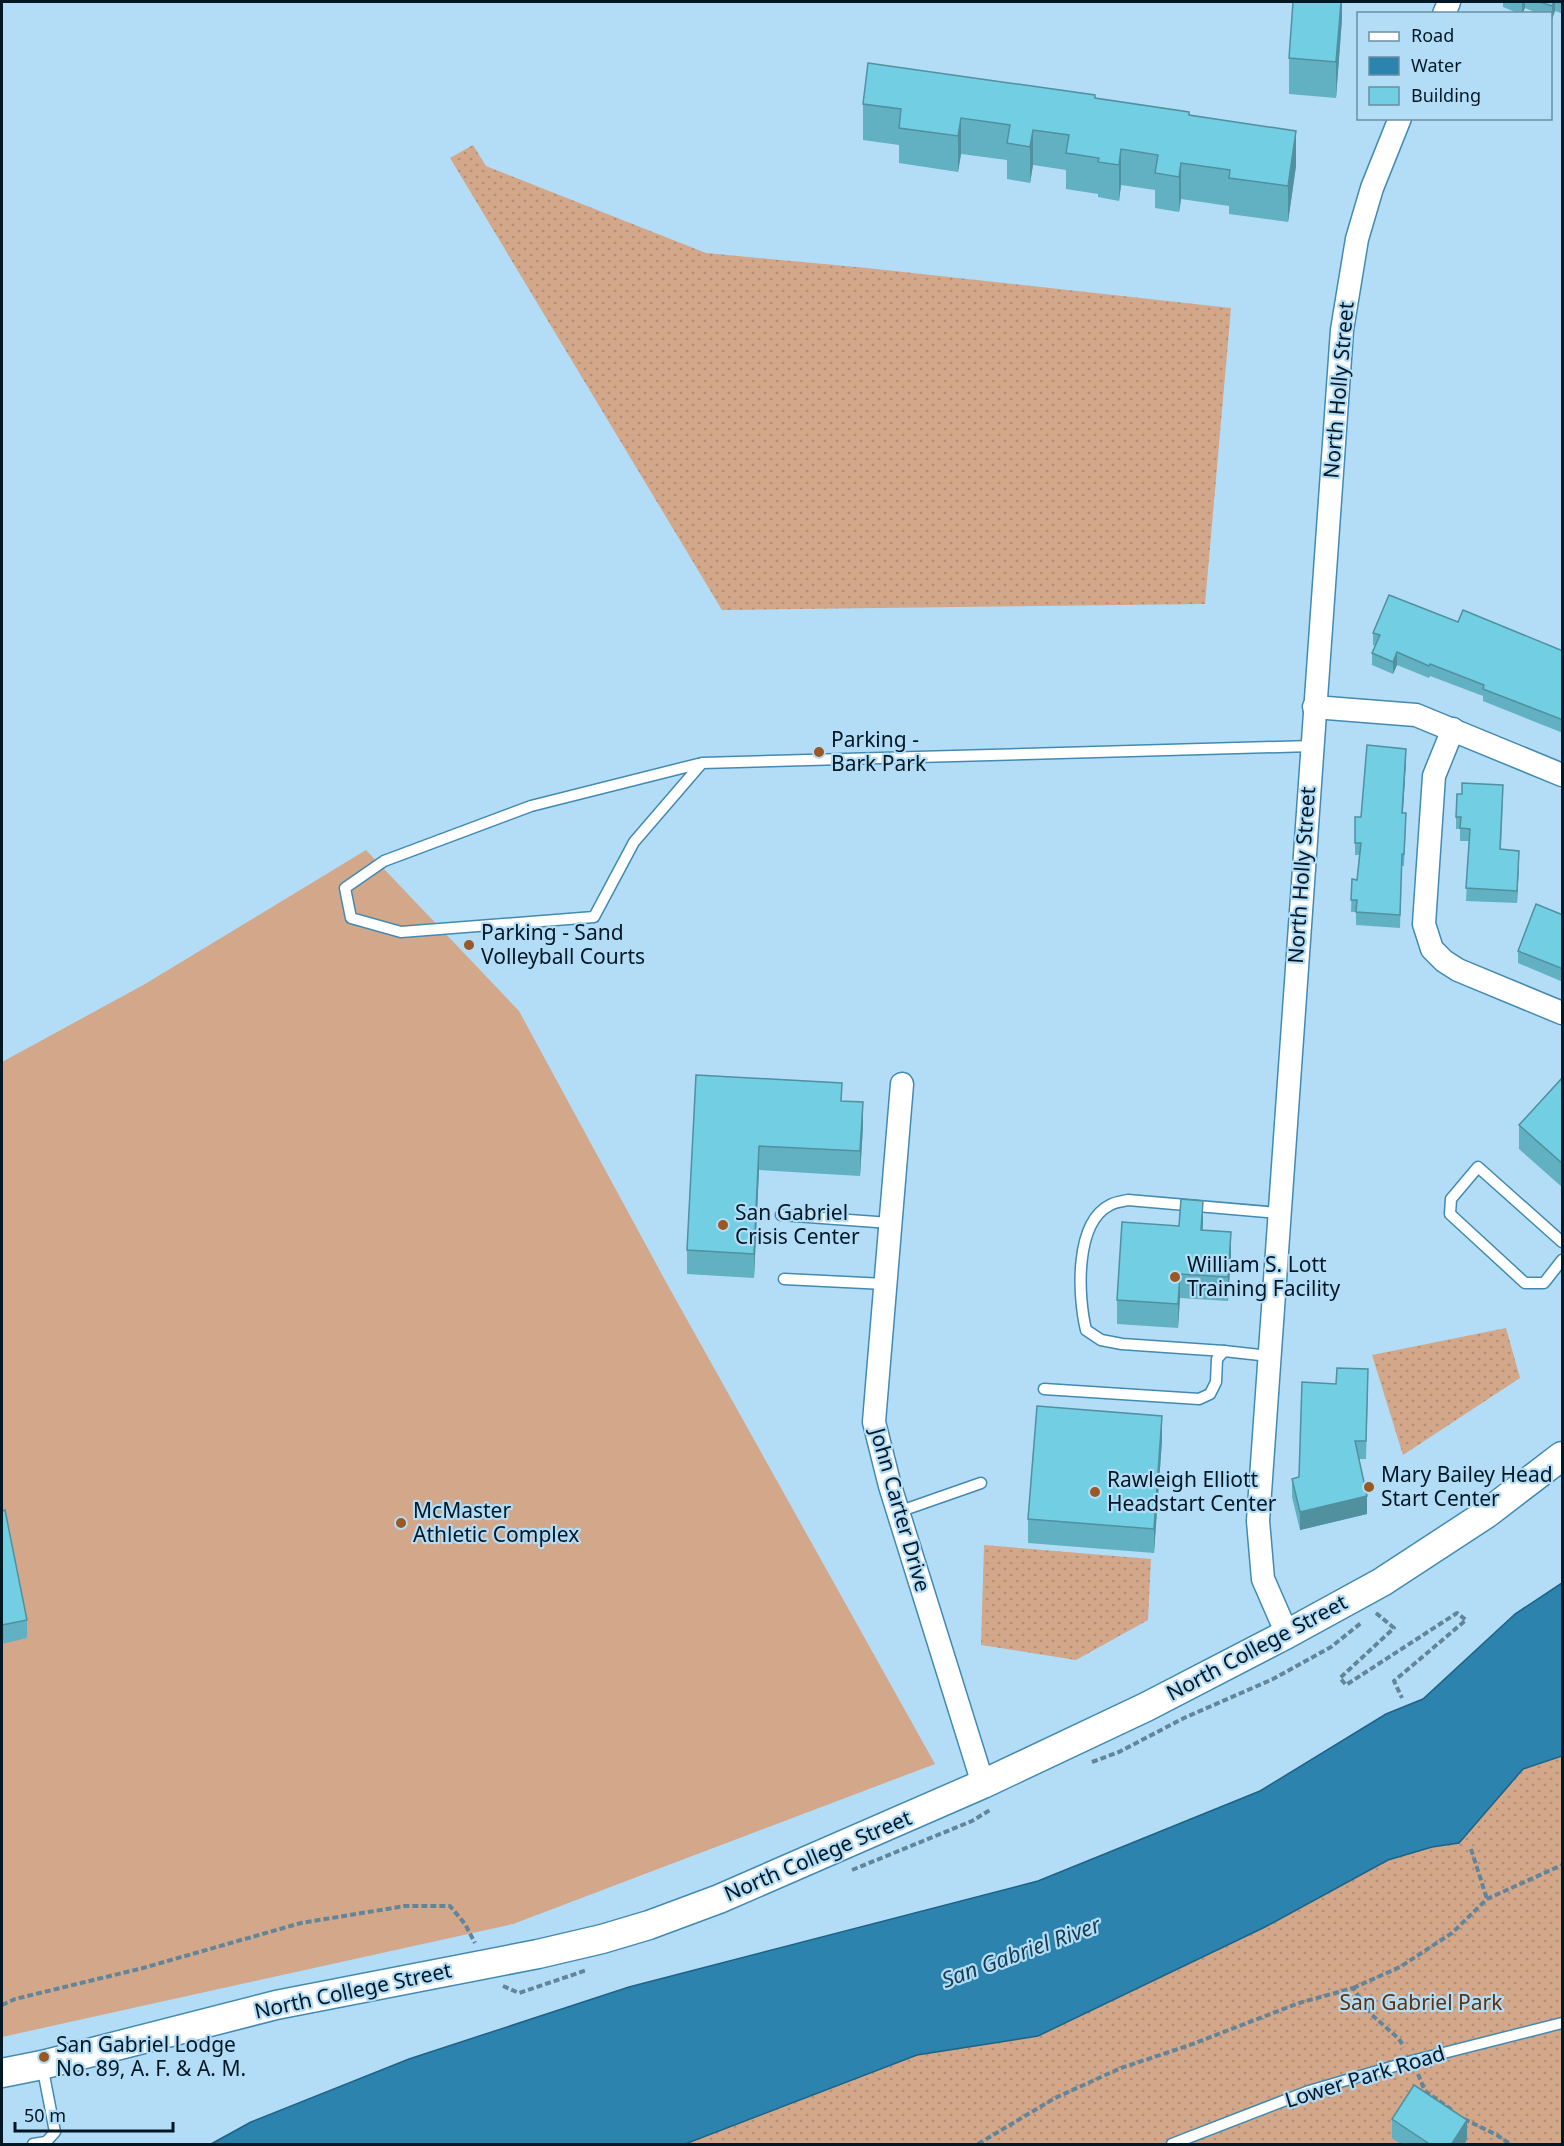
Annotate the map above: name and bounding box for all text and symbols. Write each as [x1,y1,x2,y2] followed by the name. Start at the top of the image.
[1357,12,1552,120] legend
[1411,23,1454,47] text: Road
[1411,53,1462,77] text: Water
[1411,83,1481,107] text: Building
[1316,300,1360,479] street label: North Holly Street
[831,725,927,777] place label: Parking - Bark Park
[812,745,826,759] marker: Parking - Bark Park
[1281,785,1321,964] street label: North Holly Street
[481,918,645,970] place label: Parking - Sand Volleyball Courts
[462,938,476,952] marker: Parking - Sand Volleyball Courts
[735,1198,860,1250] place label: San Gabriel Crisis Center
[716,1218,730,1232] marker: San Gabriel Crisis Center
[1187,1250,1340,1302] place label: William S. Lott Training Facility
[1168,1270,1182,1284] marker: William S. Lott Training Facility
[864,1423,938,1595] street label: John Carter Drive
[1381,1460,1553,1512] place label: Mary Bailey Head Start Center
[1107,1465,1277,1517] place label: Rawleigh Elliott Headstart Center
[1362,1480,1376,1494] marker: Mary Bailey Head Start Center
[1088,1485,1102,1499] marker: Rawleigh Elliott Headstart Center
[413,1496,579,1548] place label: McMaster Athletic Complex
[394,1516,408,1530] marker: McMaster Athletic Complex
[1161,1587,1352,1707] street label: North College Street
[720,1803,916,1907] street label: North College Street
[937,1908,1106,1994] water label: San Gabriel River
[252,1955,454,2025] street label: North College Street
[1340,1988,1503,2016] park label: San Gabriel Park
[56,2030,246,2082] place label: San Gabriel Lodge No. 89, A. F. & A. M.
[1281,2038,1448,2114] street label: Lower Park Road
[37,2050,51,2064] marker: San Gabriel Lodge No. 89, A. F. & A. M.
[15,2095,172,2133] scale bar
[24,2103,66,2127] text: 50 m

